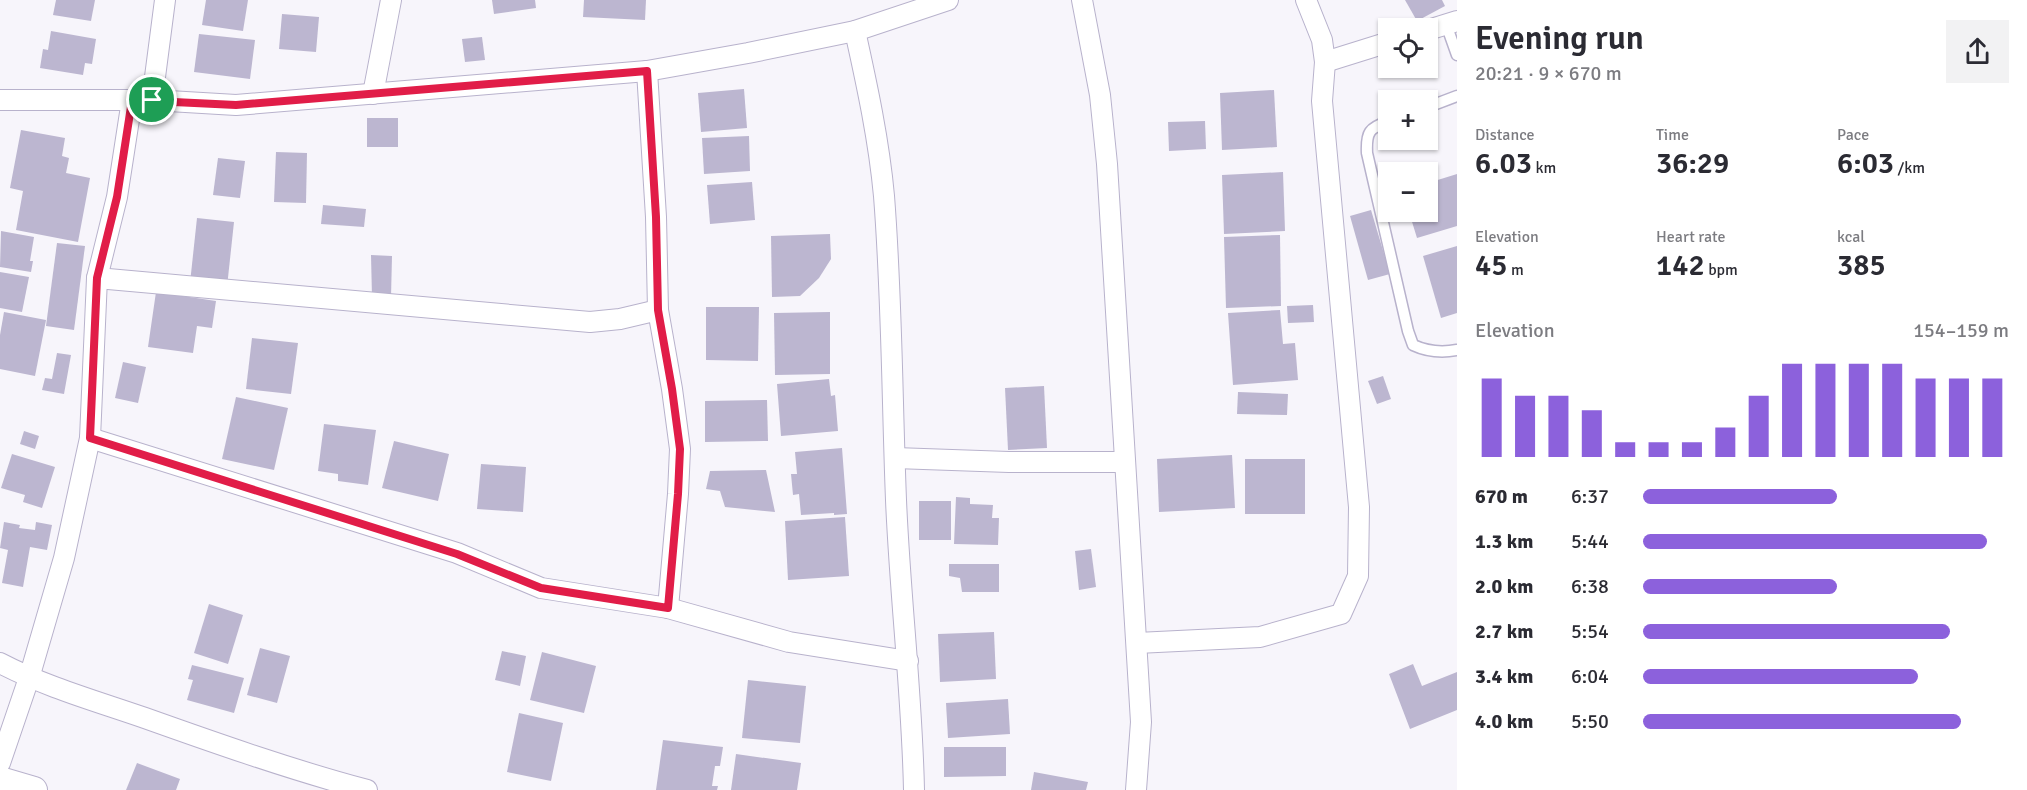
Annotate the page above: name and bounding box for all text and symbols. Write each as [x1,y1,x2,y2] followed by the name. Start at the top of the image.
[1378,18,1438,222] map controls
[1378,18,1438,78] button: locate
[1475,18,1644,59] text: Evening run
[1946,20,2009,83] button: share
[1475,61,1622,86] text: 20:21 · 9 × 670 m
[126,74,177,125] pin
[135,83,168,116] icon: arrive
[1378,90,1438,150] button: +
[1475,125,1535,145] text: Distance
[1656,125,1689,145] text: Time
[1837,125,1869,145] text: Pace
[1475,145,1532,182] text: 6.03
[1656,145,1729,182] text: 36:29
[1837,145,1894,182] text: 6:03
[1532,158,1556,178] text: km
[1894,158,1925,178] text: /km
[1378,162,1438,222] button: −
[1475,227,1539,247] text: Elevation
[1656,227,1725,247] text: Heart rate
[1837,227,1865,247] text: kcal
[1475,247,1507,284] text: 45
[1656,247,1705,284] text: 142
[1837,247,1886,284] text: 385
[1507,260,1524,280] text: m
[1705,260,1738,280] text: bpm
[1475,318,1555,343] text: Elevation
[1913,318,2009,343] text: 154–159 m
[1475,484,1528,509] text: 670 m
[1571,484,1609,509] text: 6:37
[1475,529,1533,554] text: 1.3 km
[1571,529,1609,554] text: 5:44
[1475,574,1533,599] text: 2.0 km
[1571,574,1609,599] text: 6:38
[1475,619,1533,644] text: 2.7 km
[1571,619,1609,644] text: 5:54
[1475,664,1533,689] text: 3.4 km
[1571,664,1609,689] text: 6:04
[1475,709,1533,734] text: 4.0 km
[1571,709,1609,734] text: 5:50

